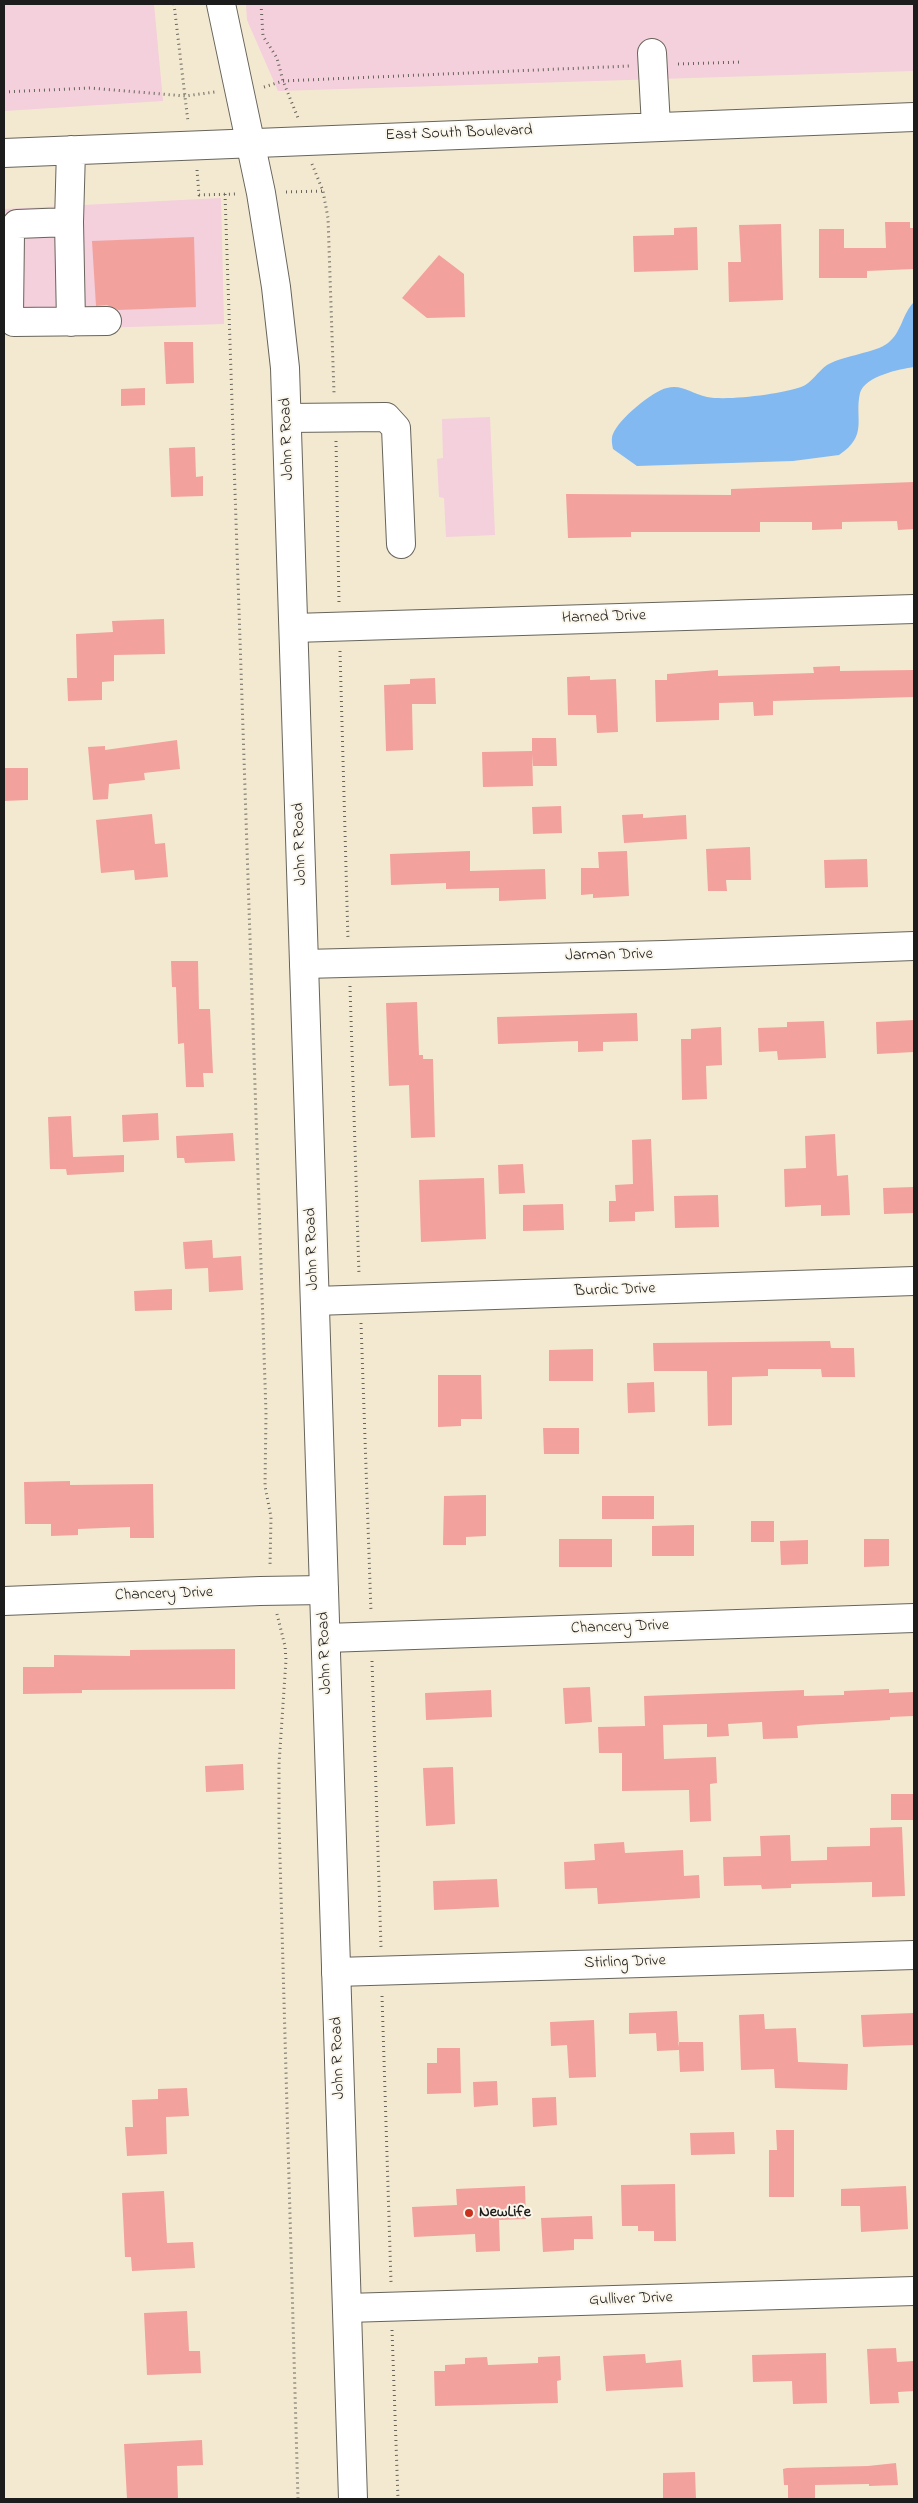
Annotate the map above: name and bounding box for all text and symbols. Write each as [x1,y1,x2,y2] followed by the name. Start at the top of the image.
[385,122,533,146] street label: East South Boulevard
[277,397,299,481] street label: John R Road
[562,607,646,629] street label: Harned Drive
[290,802,312,886] street label: John R Road
[565,946,653,966] street label: Jarman Drive
[302,1207,324,1291] street label: John R Road
[574,1280,656,1302] street label: Burdic Drive
[114,1584,214,1606] street label: Chancery Drive
[315,1611,337,1695] street label: John R Road
[570,1617,670,1639] street label: Chancery Drive
[584,1952,666,1974] street label: Stirling Drive
[328,2016,350,2100] street label: John R Road
[479,2203,531,2223] place label: NewLife
[463,2207,475,2219] marker: NewLife
[589,2289,673,2311] street label: Gulliver Drive

